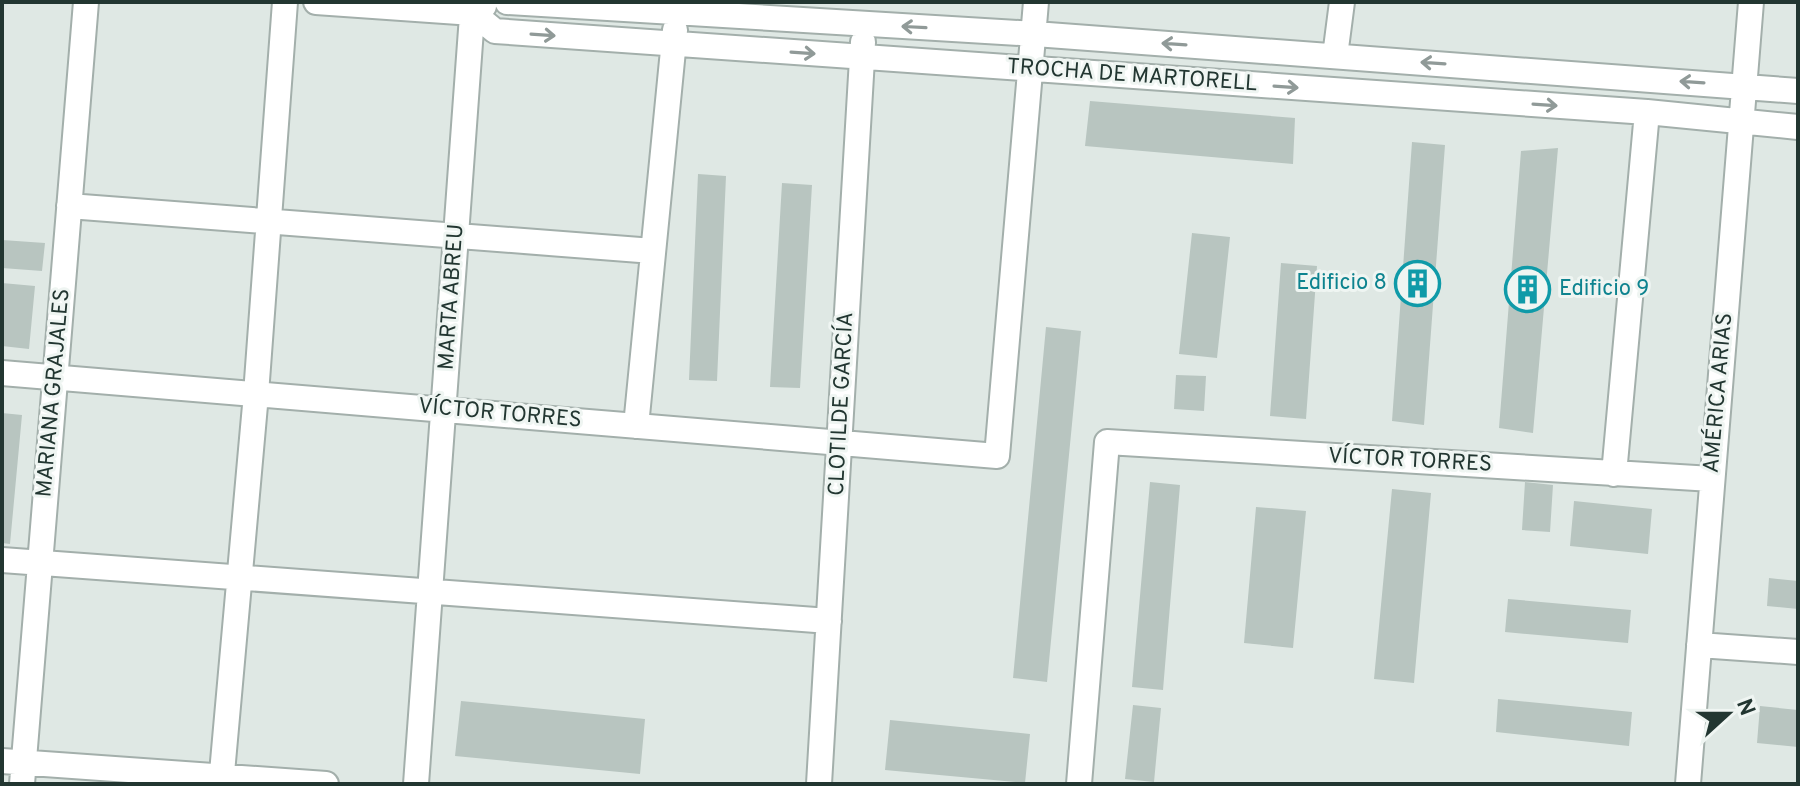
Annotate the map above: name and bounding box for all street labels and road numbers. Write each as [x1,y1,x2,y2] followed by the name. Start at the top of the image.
[1006,54,1258,98] street label: TROCHA DE MARTORELL
[433,223,471,371] street label: MARTA ABREU
[31,288,77,498] street label: MARIANA GRAJALES
[822,311,860,497] street label: CLOTILDE GARCÍA
[1697,312,1739,474] street label: AMÉRICA ARIAS
[417,391,583,435] street label: VÍCTOR TORRES
[1327,441,1493,479] street label: VÍCTOR TORRES

